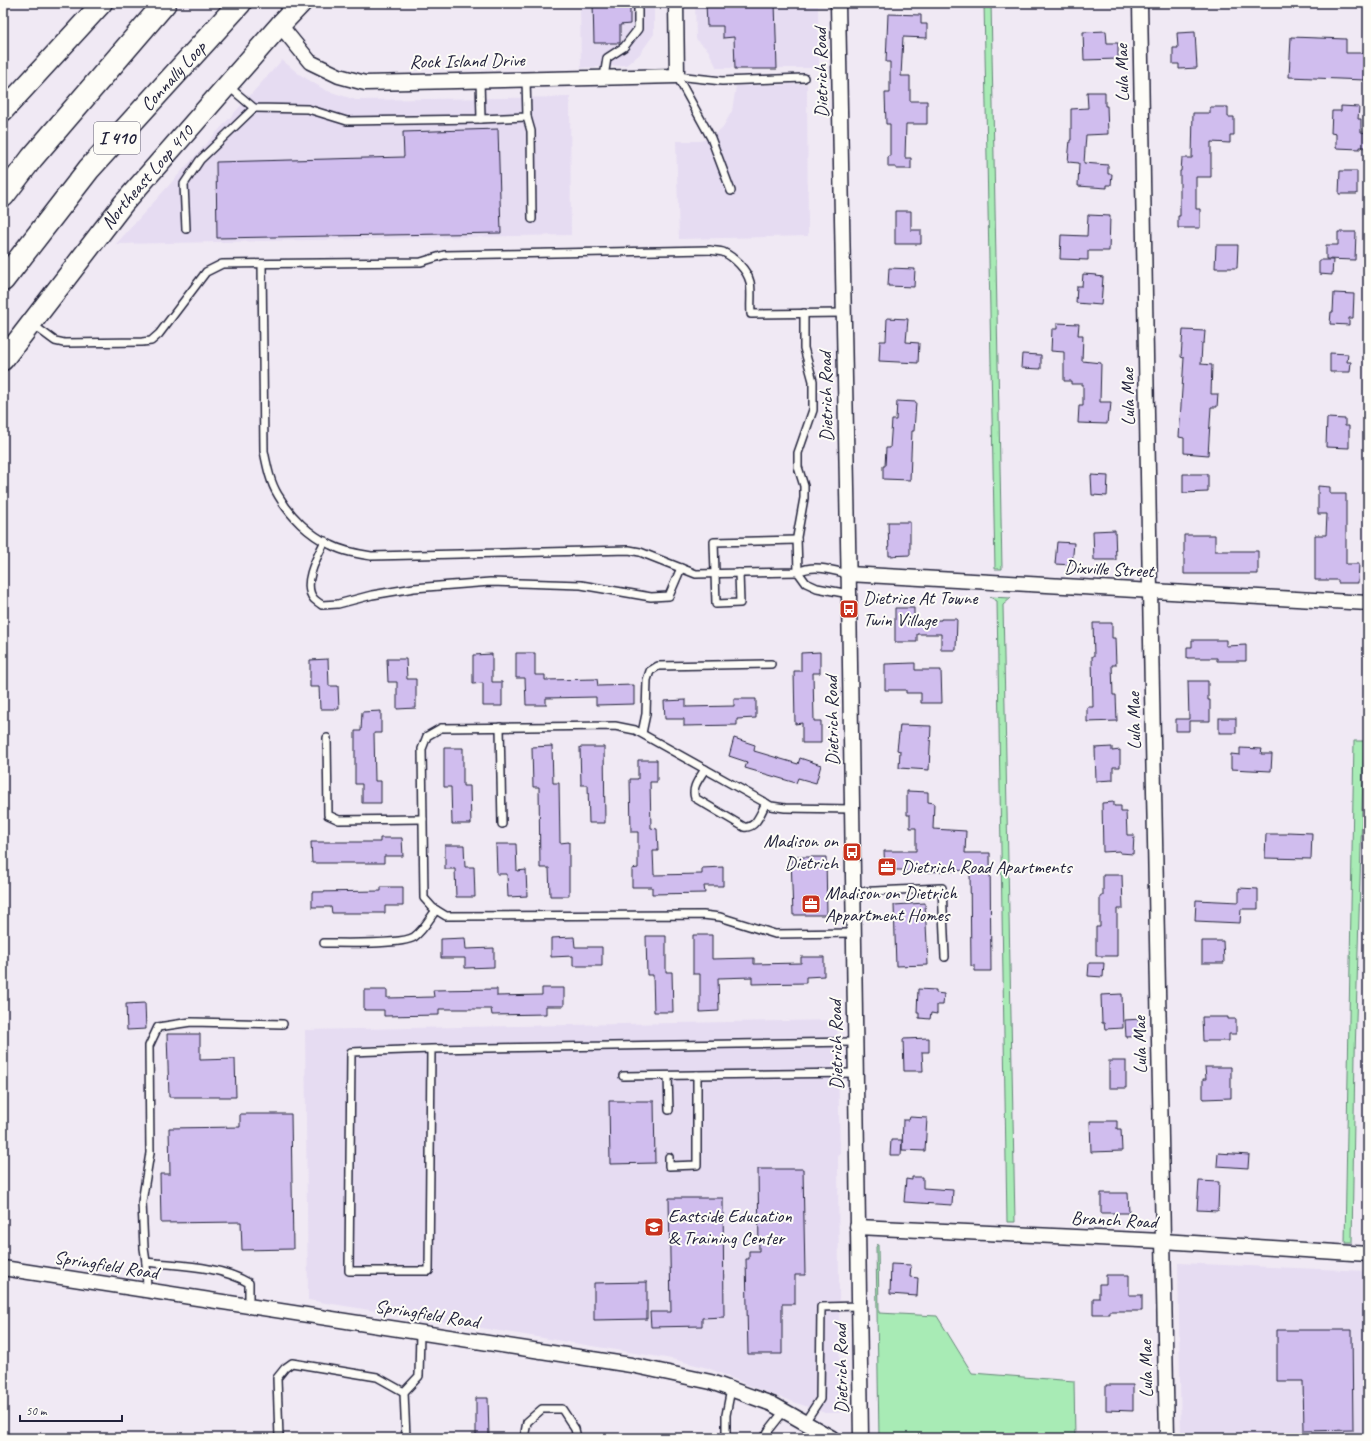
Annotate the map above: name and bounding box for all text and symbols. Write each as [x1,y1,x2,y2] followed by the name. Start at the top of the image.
[808,24,834,118] street label: Dietrich Road
[135,35,213,116] street label: Connally Loop
[1109,42,1135,102] street label: Lula Mae
[409,48,527,74] street label: Rock Island Drive
[96,119,200,234] street label: Northeast Loop 410
[94,122,140,154] road number: I 410
[813,348,839,442] street label: Dietrich Road
[1115,366,1141,426] street label: Lula Mae
[1064,555,1156,583] street label: Dixville Street
[863,586,979,632] place label: Dietrice At Towne Twin Village
[838,598,860,620] bus stop icon: Dietrice At Towne Twin Village
[819,672,845,766] street label: Dietrich Road
[1121,690,1147,750] street label: Lula Mae
[763,829,839,875] place label: Madison on Dietrich
[841,841,863,863] bus stop icon: Madison on Dietrich
[901,855,1073,879] place label: Dietrich Road Apartments
[876,856,898,878] office icon: Dietrich Road Apartments
[825,881,958,927] place label: Madison on Dietrich Appartment Homes
[800,893,822,915] office icon: Madison on Dietrich Appartment Homes
[823,996,849,1090] street label: Dietrich Road
[1127,1014,1153,1074] street label: Lula Mae
[668,1204,792,1250] place label: Eastside Education & Training Center
[1070,1206,1161,1234] street label: Branch Road
[643,1216,665,1238] school or university icon: Eastside Education & Training Center
[52,1245,163,1286] street label: Springfield Road
[373,1294,484,1335] street label: Springfield Road
[828,1320,854,1414] street label: Dietrich Road
[1133,1338,1159,1398] street label: Lula Mae
[20,1397,122,1423] scale bar
[26,1403,48,1419] text: 50 m

